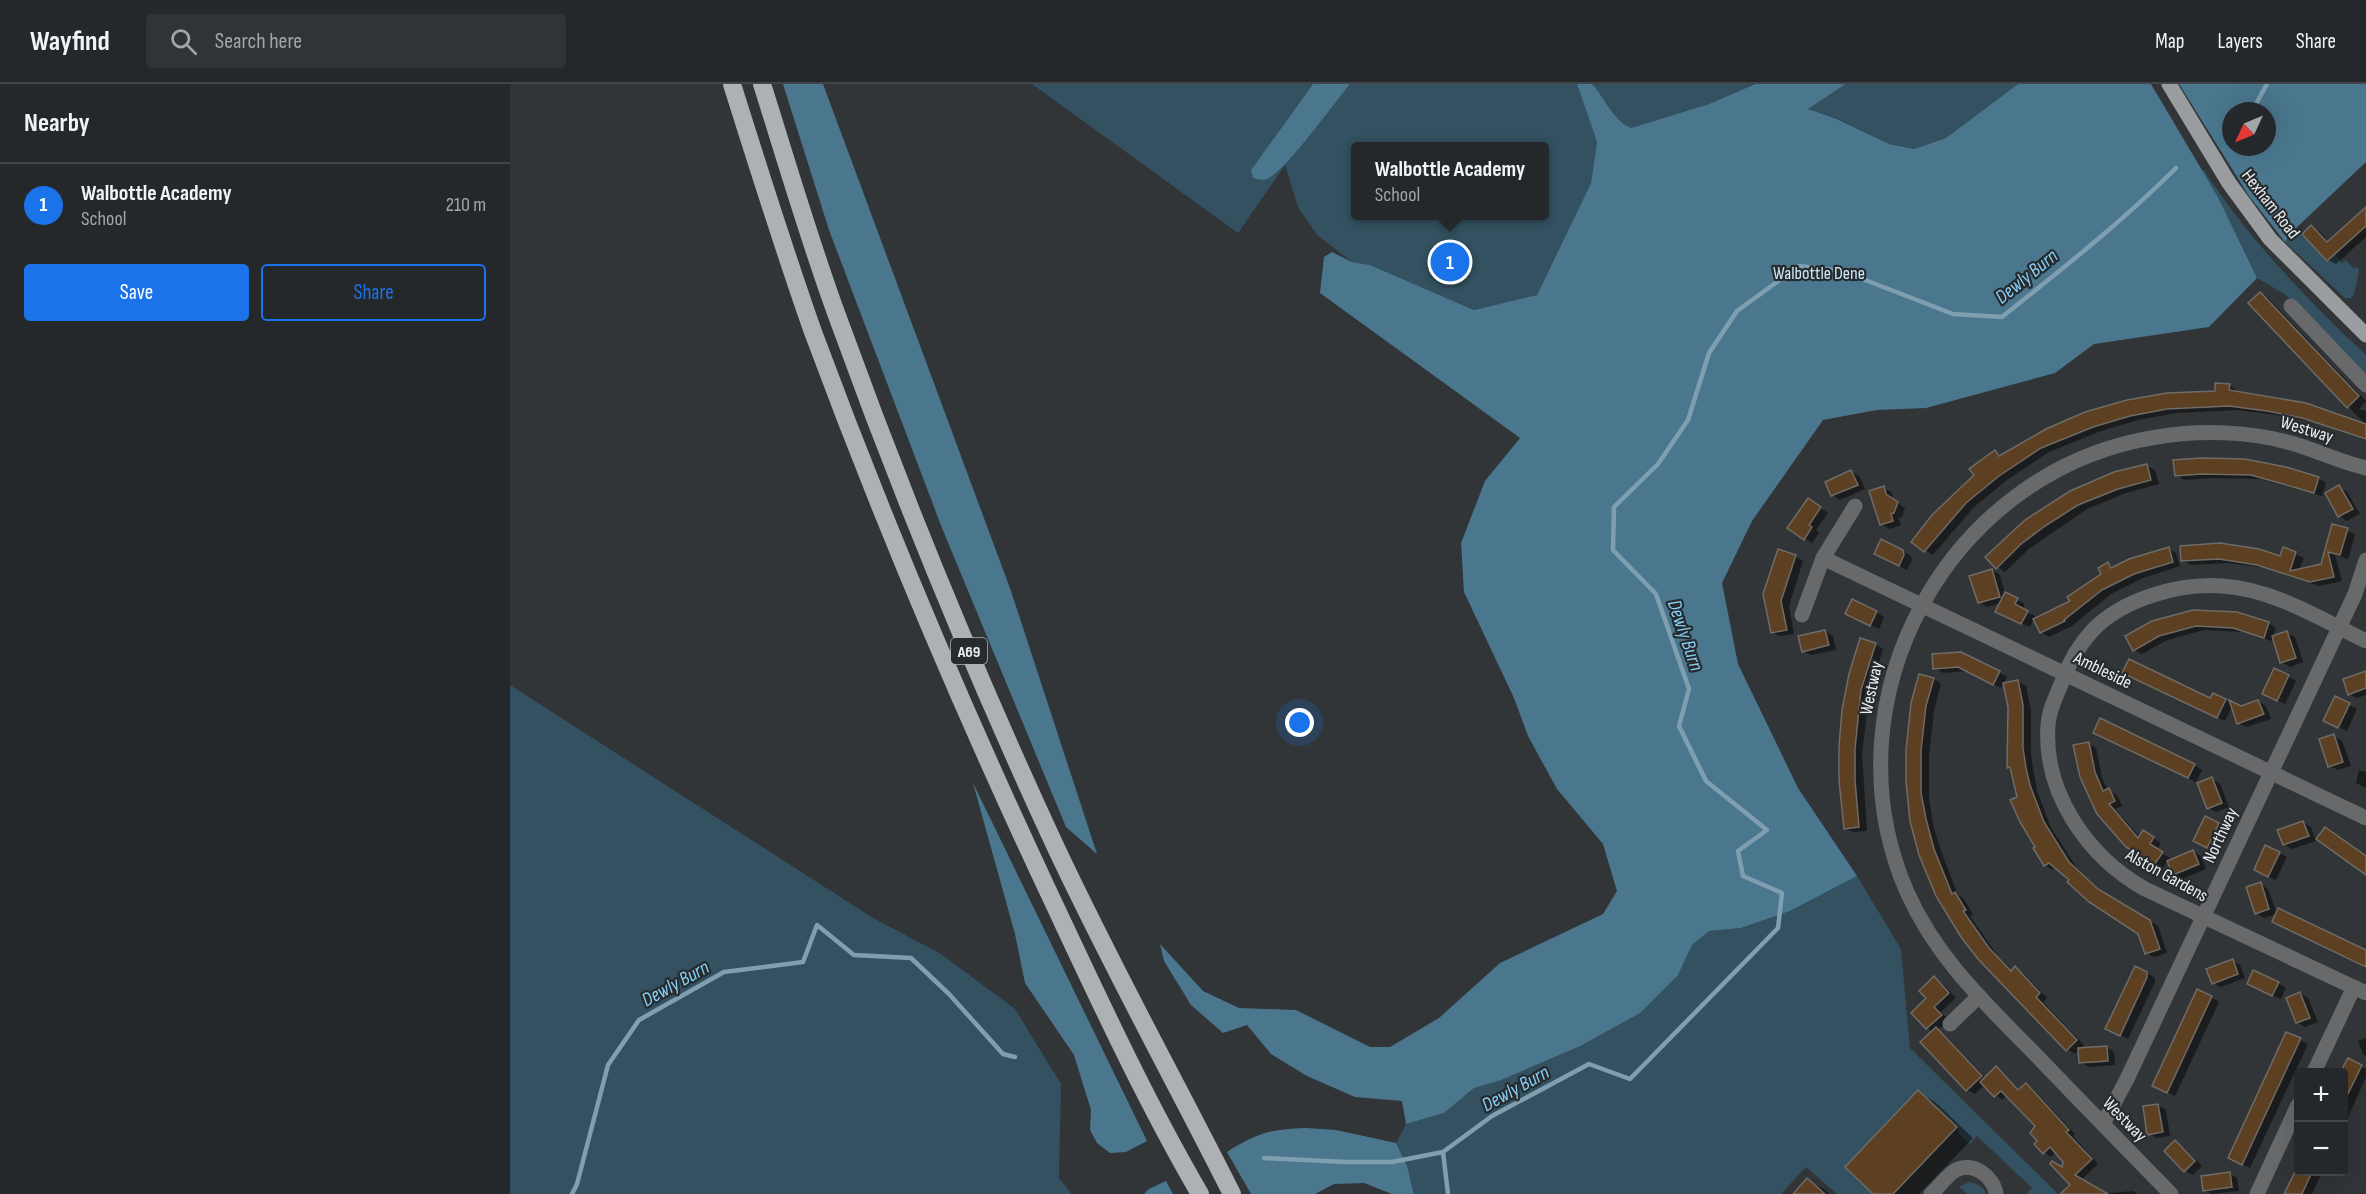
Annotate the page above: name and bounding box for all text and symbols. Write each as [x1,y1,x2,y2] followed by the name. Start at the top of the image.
[146,14,566,68] search box
[30,25,110,58] text: Wayfind
[167,25,200,58] icon: search
[215,28,302,55] text: Search here
[2155,29,2184,54] text: Map
[2217,29,2263,54] text: Layers
[2296,29,2336,54] text: Share
[2222,102,2276,156] north arrow
[24,108,90,139] text: Nearby
[1351,142,1549,220] popup
[1375,156,1525,183] text: Walbottle Academy
[2237,166,2304,243] street label: Hexham Road
[81,180,232,207] text: Walbottle Academy
[1375,183,1420,207] text: School
[40,193,47,217] text: 1
[446,193,486,217] text: 210 m
[81,207,126,231] text: School
[1430,240,1470,285] pin: 1
[1990,244,2063,309] water label: Dewly Burn
[1773,263,1865,284] park label: Walbottle Dene
[24,264,249,321] button: Save
[261,264,486,321] button: Share
[2278,412,2336,447] street label: Westway
[1662,597,1708,674] water label: Dewly Burn
[951,638,987,664] road number: A69
[2069,647,2135,694] street label: Ambleside
[1856,659,1887,717] street label: Westway
[1285,708,1314,737] your location
[2199,804,2242,866] street label: Northway
[2121,844,2212,907] street label: Alston Gardens
[637,956,713,1012] water label: Dewly Burn
[1477,1061,1553,1117] water label: Dewly Burn
[2294,1068,2348,1176] map controls
[2294,1068,2348,1122] button: +
[2098,1093,2151,1146] street label: Westway
[2294,1122,2348,1176] button: −

